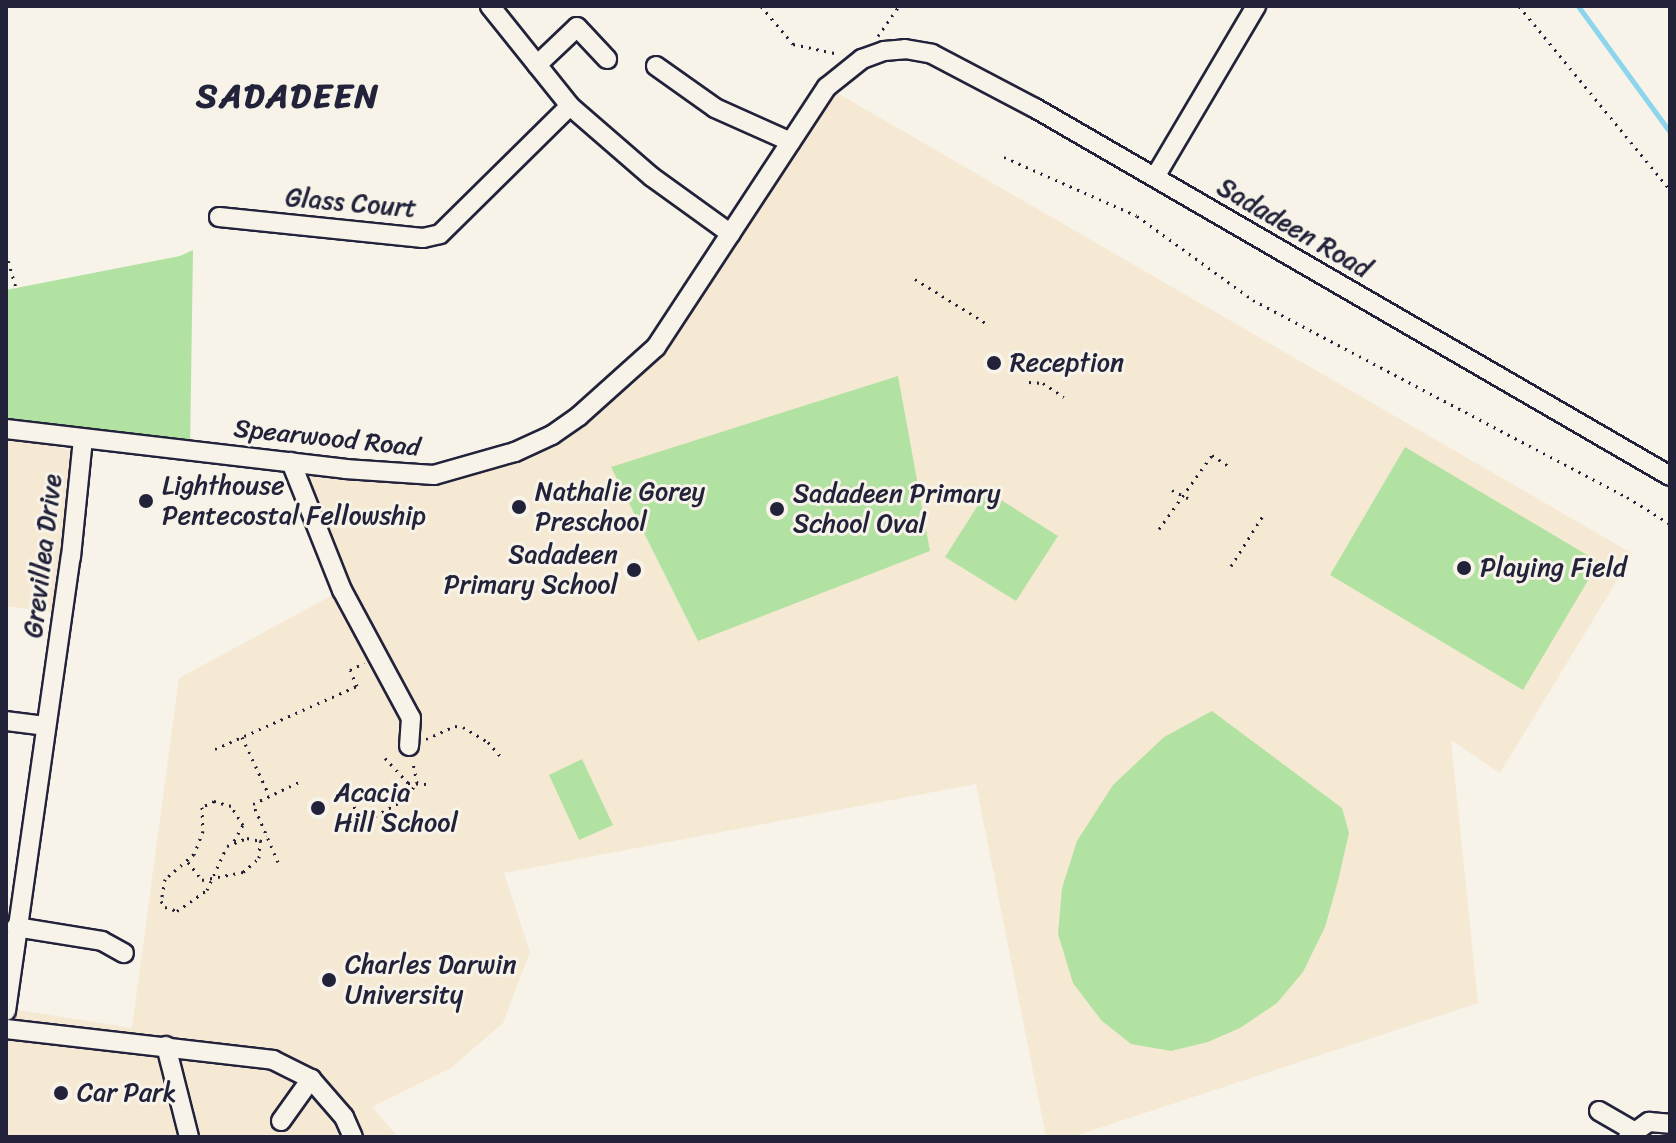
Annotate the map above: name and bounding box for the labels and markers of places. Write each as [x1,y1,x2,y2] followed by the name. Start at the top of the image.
[1010,347,1124,379] place label: Reception
[985,354,1003,372] marker: Reception
[162,470,426,532] place label: Lighthouse Pentecostal Fellowship
[535,476,706,538] place label: Nathalie Gorey Preschool
[793,478,1000,540] place label: Sadadeen Primary School Oval
[137,492,155,510] marker: Lighthouse Pentecostal Fellowship
[510,498,528,516] marker: Nathalie Gorey Preschool
[768,500,786,518] marker: Sadadeen Primary School Oval
[444,539,618,600] place label: Sadadeen Primary School
[1480,552,1627,584] place label: Playing Field
[1455,559,1473,577] marker: Playing Field
[625,561,643,579] marker: Sadadeen Primary School
[334,777,458,838] place label: Acacia Hill School
[309,799,327,817] marker: Acacia Hill School
[345,949,517,1010] place label: Charles Darwin University
[320,971,338,989] marker: Charles Darwin University
[77,1077,177,1109] place label: Car Park
[52,1084,70,1102] marker: Car Park

